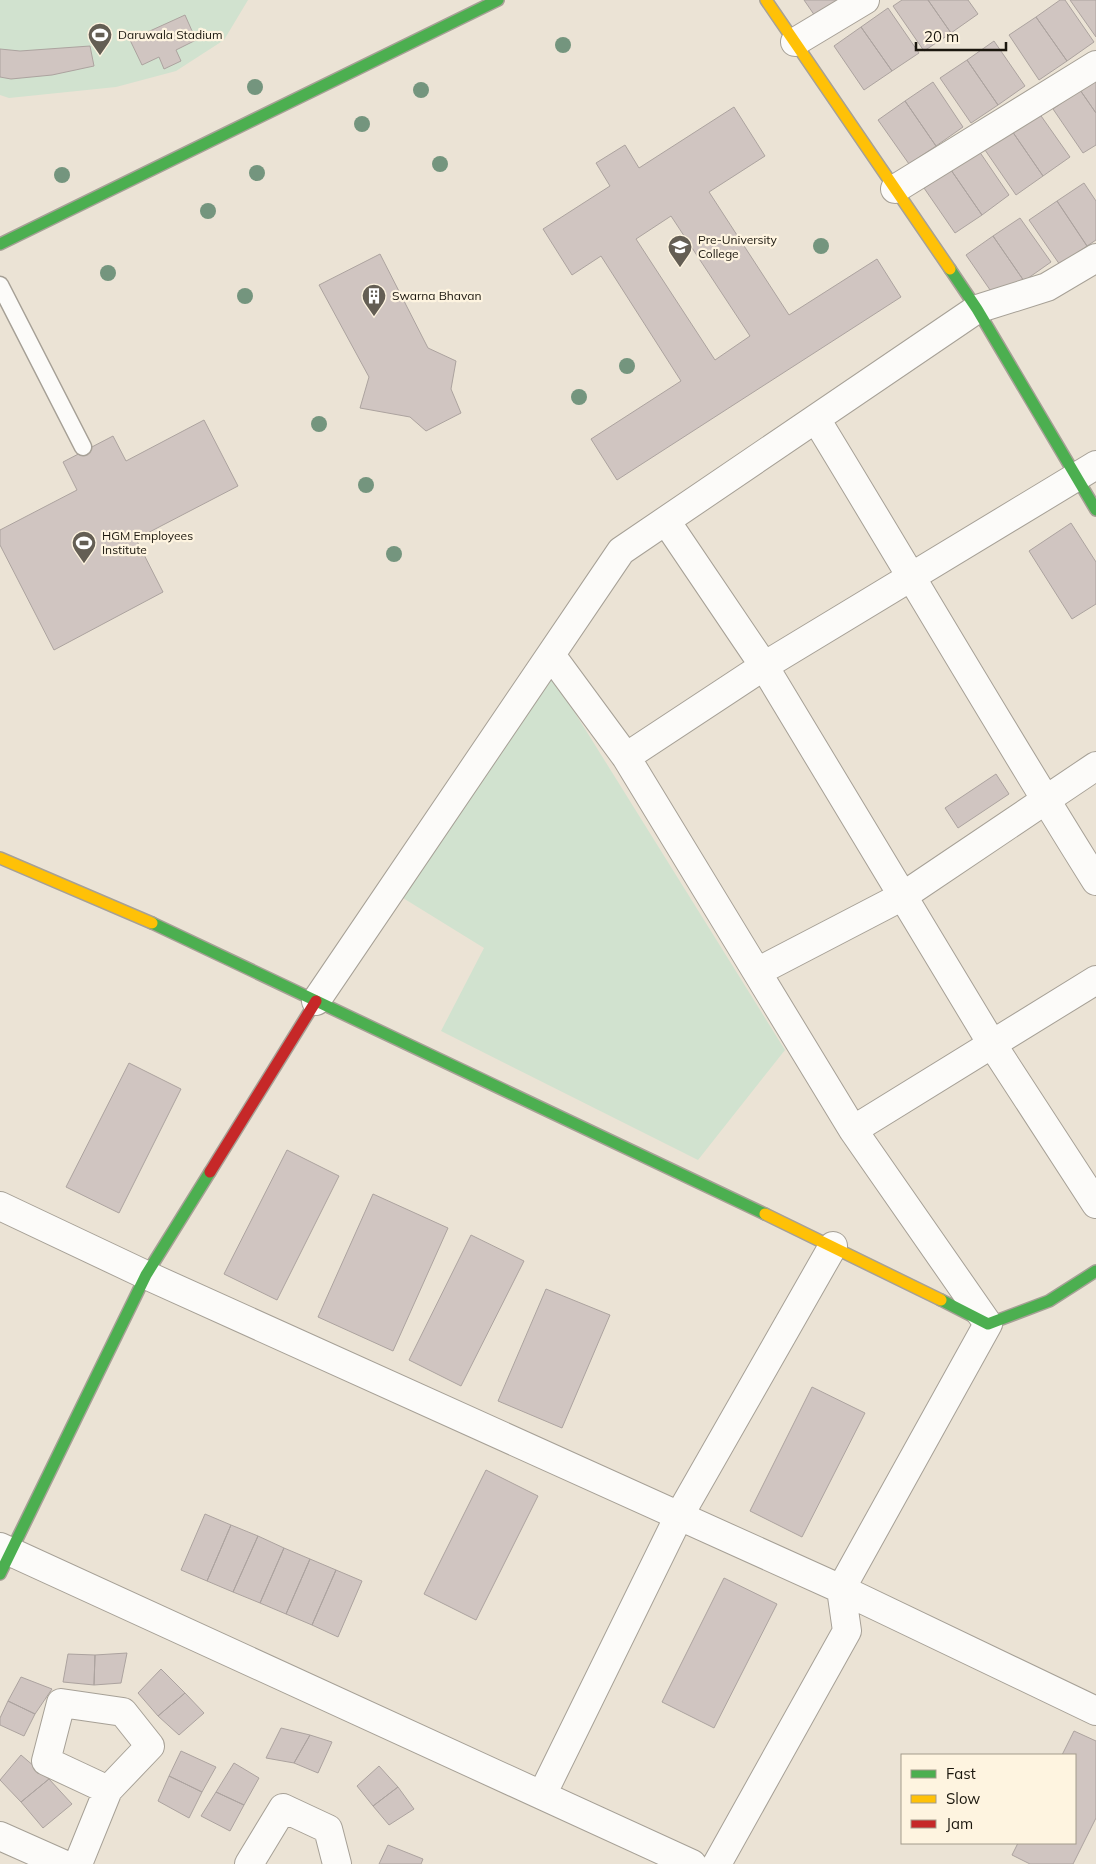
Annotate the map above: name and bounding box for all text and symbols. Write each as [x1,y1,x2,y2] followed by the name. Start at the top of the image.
[916,20,1006,52] scale bar
[87,22,113,56] sports icon: Daruwala Stadium
[118,27,223,42] place label: Daruwala Stadium
[924,27,959,46] text: 20 m
[698,232,778,261] place label: Pre-University College
[667,234,693,268] school or university icon: Pre-University College
[361,283,387,317] building icon: Swarna Bhavan
[392,288,481,303] place label: Swarna Bhavan
[102,528,193,557] place label: HGM Employees Institute
[71,530,97,564] sports icon: HGM Employees Institute
[901,1754,1076,1844] legend
[946,1764,976,1783] text: Fast
[946,1789,980,1808] text: Slow
[946,1814,973,1833] text: Jam

